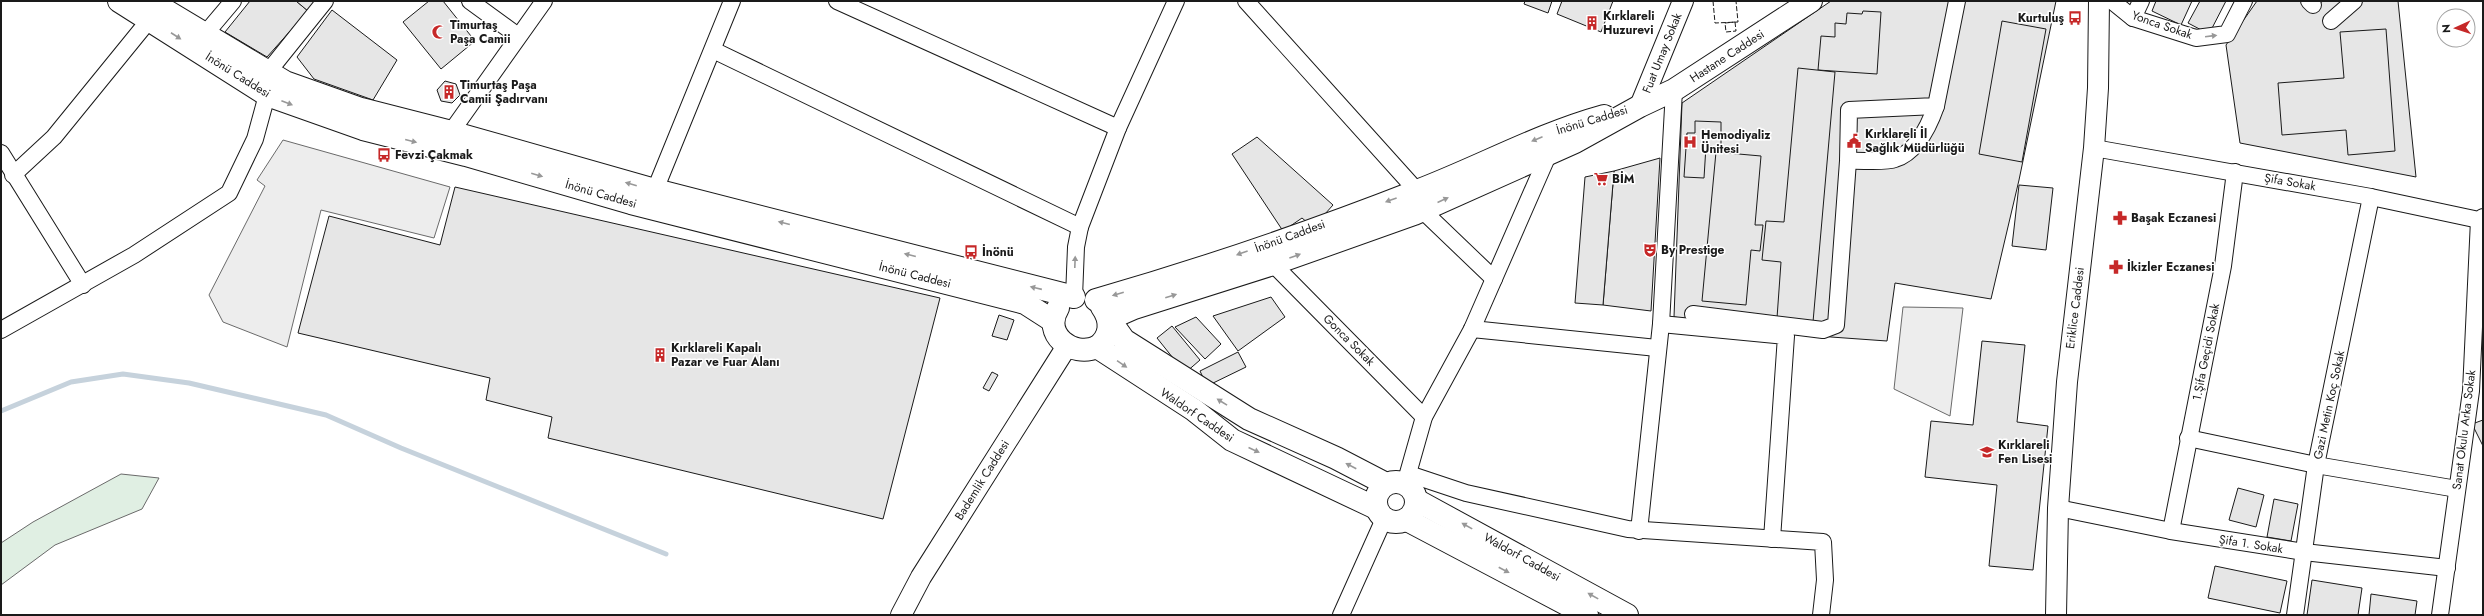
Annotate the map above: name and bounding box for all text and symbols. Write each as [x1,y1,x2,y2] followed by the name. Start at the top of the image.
[2129,6,2195,44] street label: Yonca Sokak
[1603,7,1654,39] place label: Kırklareli Huzurevi
[2436,8,2476,48] north arrow
[1638,9,1687,96] street label: Fuat Umay Sokak
[2018,9,2065,27] place label: Kurtuluş
[2067,10,2083,26] bus stop icon: Kurtuluş
[1584,15,1600,31] building icon: Kırklareli Huzurevi
[450,16,510,48] place label: Timurtaş Paşa Camii
[431,24,447,40] mosque icon: Timurtaş Paşa Camii
[2438,24,2454,33] text: N
[1686,25,1768,87] street label: Hastane Caddesi
[170,33,182,40] one-way arrow
[2205,33,2217,39] one-way arrow
[202,48,274,102] street label: İnönü Caddesi
[460,76,548,108] place label: Timurtaş Paşa Camii Şadırvanı
[441,84,457,100] building icon: Timurtaş Paşa Camii Şadırvanı
[282,100,294,106] one-way arrow
[1554,101,1630,139] street label: İnönü Caddesi
[1865,125,1965,157] place label: Kırklareli İl Sağlık Müdürlüğü
[1701,126,1771,158] place label: Hemodiyaliz Ünitesi
[1846,133,1862,149] public building icon: Kırklareli İl Sağlık Müdürlüğü
[1682,134,1698,150] hospital icon: Hemodiyaliz Ünitesi
[1530,137,1542,143] one-way arrow
[406,138,418,144] one-way arrow
[395,146,473,164] place label: Fevzi Çakmak
[376,147,392,163] bus stop icon: Fevzi Çakmak
[2263,169,2318,195] street label: Şifa Sokak
[1612,170,1635,188] place label: BİM
[1593,171,1609,187] supermarket icon: BİM
[531,172,543,178] one-way arrow
[563,175,639,213] street label: İnönü Caddesi
[625,181,637,187] one-way arrow
[1437,197,1449,204] one-way arrow
[1384,198,1396,204] one-way arrow
[2131,209,2216,227] place label: Başak Eczanesi
[2112,210,2128,226] pharmacy icon: Başak Eczanesi
[1252,215,1328,257] street label: İnönü Caddesi
[778,220,790,226] one-way arrow
[1661,241,1725,259] place label: By Prestige
[1642,242,1658,258] theatre icon: By Prestige
[982,243,1014,261] place label: İnönü
[963,244,979,260] bus stop icon: İnönü
[1236,251,1248,257] one-way arrow
[904,252,916,258] one-way arrow
[1290,253,1302,259] one-way arrow
[1072,255,1078,268] one-way arrow
[877,257,953,293] street label: İnönü Caddesi
[2127,258,2214,276] place label: İkizler Eczanesi
[2108,259,2124,275] pharmacy icon: İkizler Eczanesi
[2061,266,2089,350] street label: Eriklice Caddesi
[1030,284,1042,290] one-way arrow
[1112,291,1124,297] one-way arrow
[1166,293,1178,299] one-way arrow
[2188,301,2224,402] street label: 1.Şifa Geçidi Sokak
[1319,310,1379,370] street label: Gonca Sokak
[671,339,780,371] place label: Kırklareli Kapalı Pazar ve Fuar Alanı
[652,347,668,363] building icon: Kırklareli Kapalı Pazar ve Fuar Alanı
[2309,348,2349,461] street label: Gazi Metin Koç Sokak
[1116,361,1128,368] one-way arrow
[2448,368,2480,491] street label: Sanat Okulu Arka Sokak
[1157,384,1237,446] street label: Waldorf Caddesi
[1216,399,1228,406] one-way arrow
[950,436,1014,524] street label: Bademlik Caddesi
[1998,436,2052,468] place label: Kırklareli Fen Lisesi
[1979,444,1995,460] school or university icon: Kırklareli Fen Lisesi
[1249,447,1260,453] one-way arrow
[1345,463,1357,469] one-way arrow
[1461,523,1473,530] one-way arrow
[1480,528,1564,586] street label: Waldorf Caddesi
[2218,530,2285,558] street label: Şifa 1. Sokak
[1498,567,1510,574] one-way arrow
[1587,593,1599,600] one-way arrow

